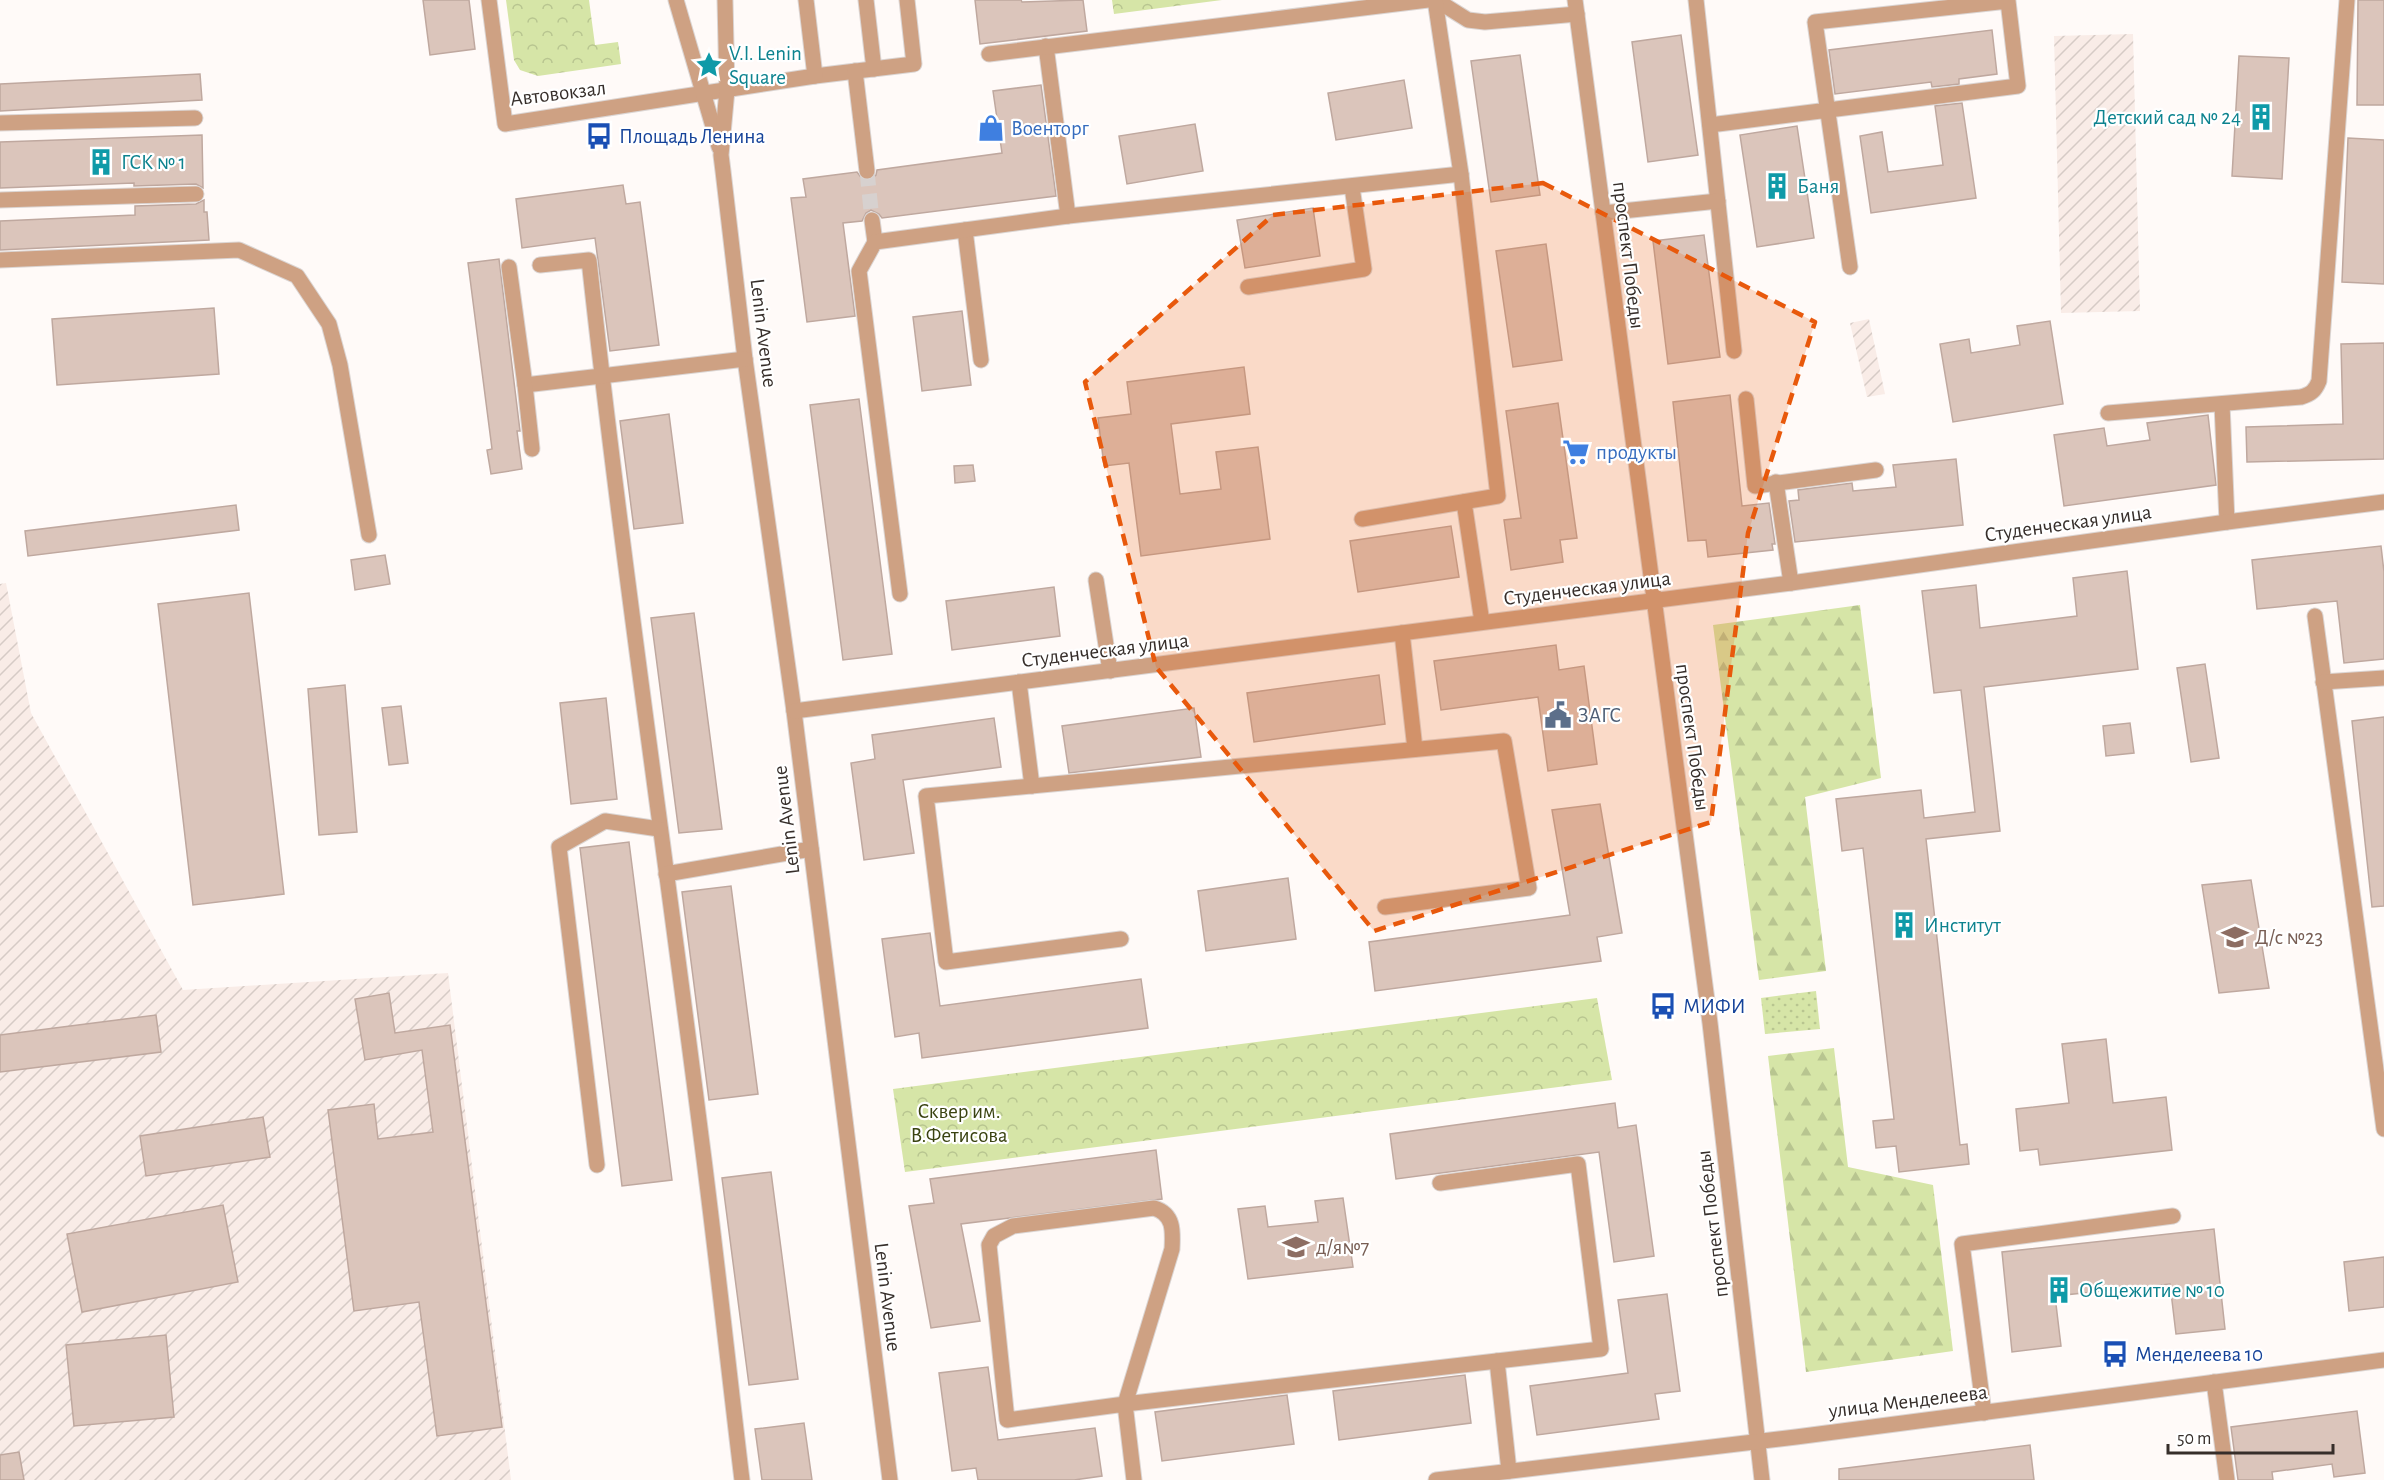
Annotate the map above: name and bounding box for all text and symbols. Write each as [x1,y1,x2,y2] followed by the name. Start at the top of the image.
[729,43,802,88] place label: V.I. Lenin Square
[694,50,724,80] place icon: V.I. Lenin Square
[509,77,607,110] street label: Автовокзал
[2246,102,2276,132] building icon: Детский сад № 24
[2094,107,2241,128] place label: Детский сад № 24
[976,113,1006,143] shop icon: Военторг
[1011,118,1089,139] place label: Военторг
[584,121,614,151] bus stop icon: Площадь Ленина
[619,126,765,147] place label: Площадь Ленина
[86,147,116,177] building icon: ГСК № 1
[121,152,186,173] place label: ГСК № 1
[1762,171,1792,201] building icon: Баня
[1797,176,1839,197] place label: Баня
[1609,180,1648,330] street label: проспект Победы
[746,277,781,389] street label: Lenin Avenue
[1561,437,1591,467] supermarket icon: продукты
[1596,442,1677,463] place label: продукты
[1983,501,2153,546] street label: Студенческая улица
[1502,568,1672,609] street label: Студенческая улица
[1020,630,1190,671] street label: Студенческая улица
[1672,662,1713,812] street label: проспект Победы
[1543,700,1573,730] public building icon: ЗАГС
[1578,705,1621,726] place label: ЗАГС
[769,764,804,876] street label: Lenin Avenue
[1889,910,1919,940] building icon: Институт
[1924,915,2001,936] place label: Институт
[2220,922,2250,952] school or university icon: Д/с №23
[2255,927,2323,948] place label: Д/с №23
[1648,991,1678,1021] bus stop icon: МИФИ
[1683,996,1746,1017] place label: МИФИ
[911,1101,1008,1146] park label: Сквер им. В.Фетисова
[1693,1149,1732,1299] street label: проспект Победы
[1281,1232,1311,1262] school or university icon: д/я№7
[1316,1237,1370,1258] place label: д/я№7
[870,1241,905,1353] street label: Lenin Avenue
[2044,1275,2074,1305] building icon: Общежитие № 10
[2079,1280,2225,1301] place label: Общежитие № 10
[2100,1339,2130,1369] bus stop icon: Менделеева 10
[2135,1344,2263,1365] place label: Менделеева 10
[1826,1381,1989,1422] street label: улица Менделеева
[2168,1417,2333,1455] scale bar
[2177,1430,2211,1448] text: 50 m

